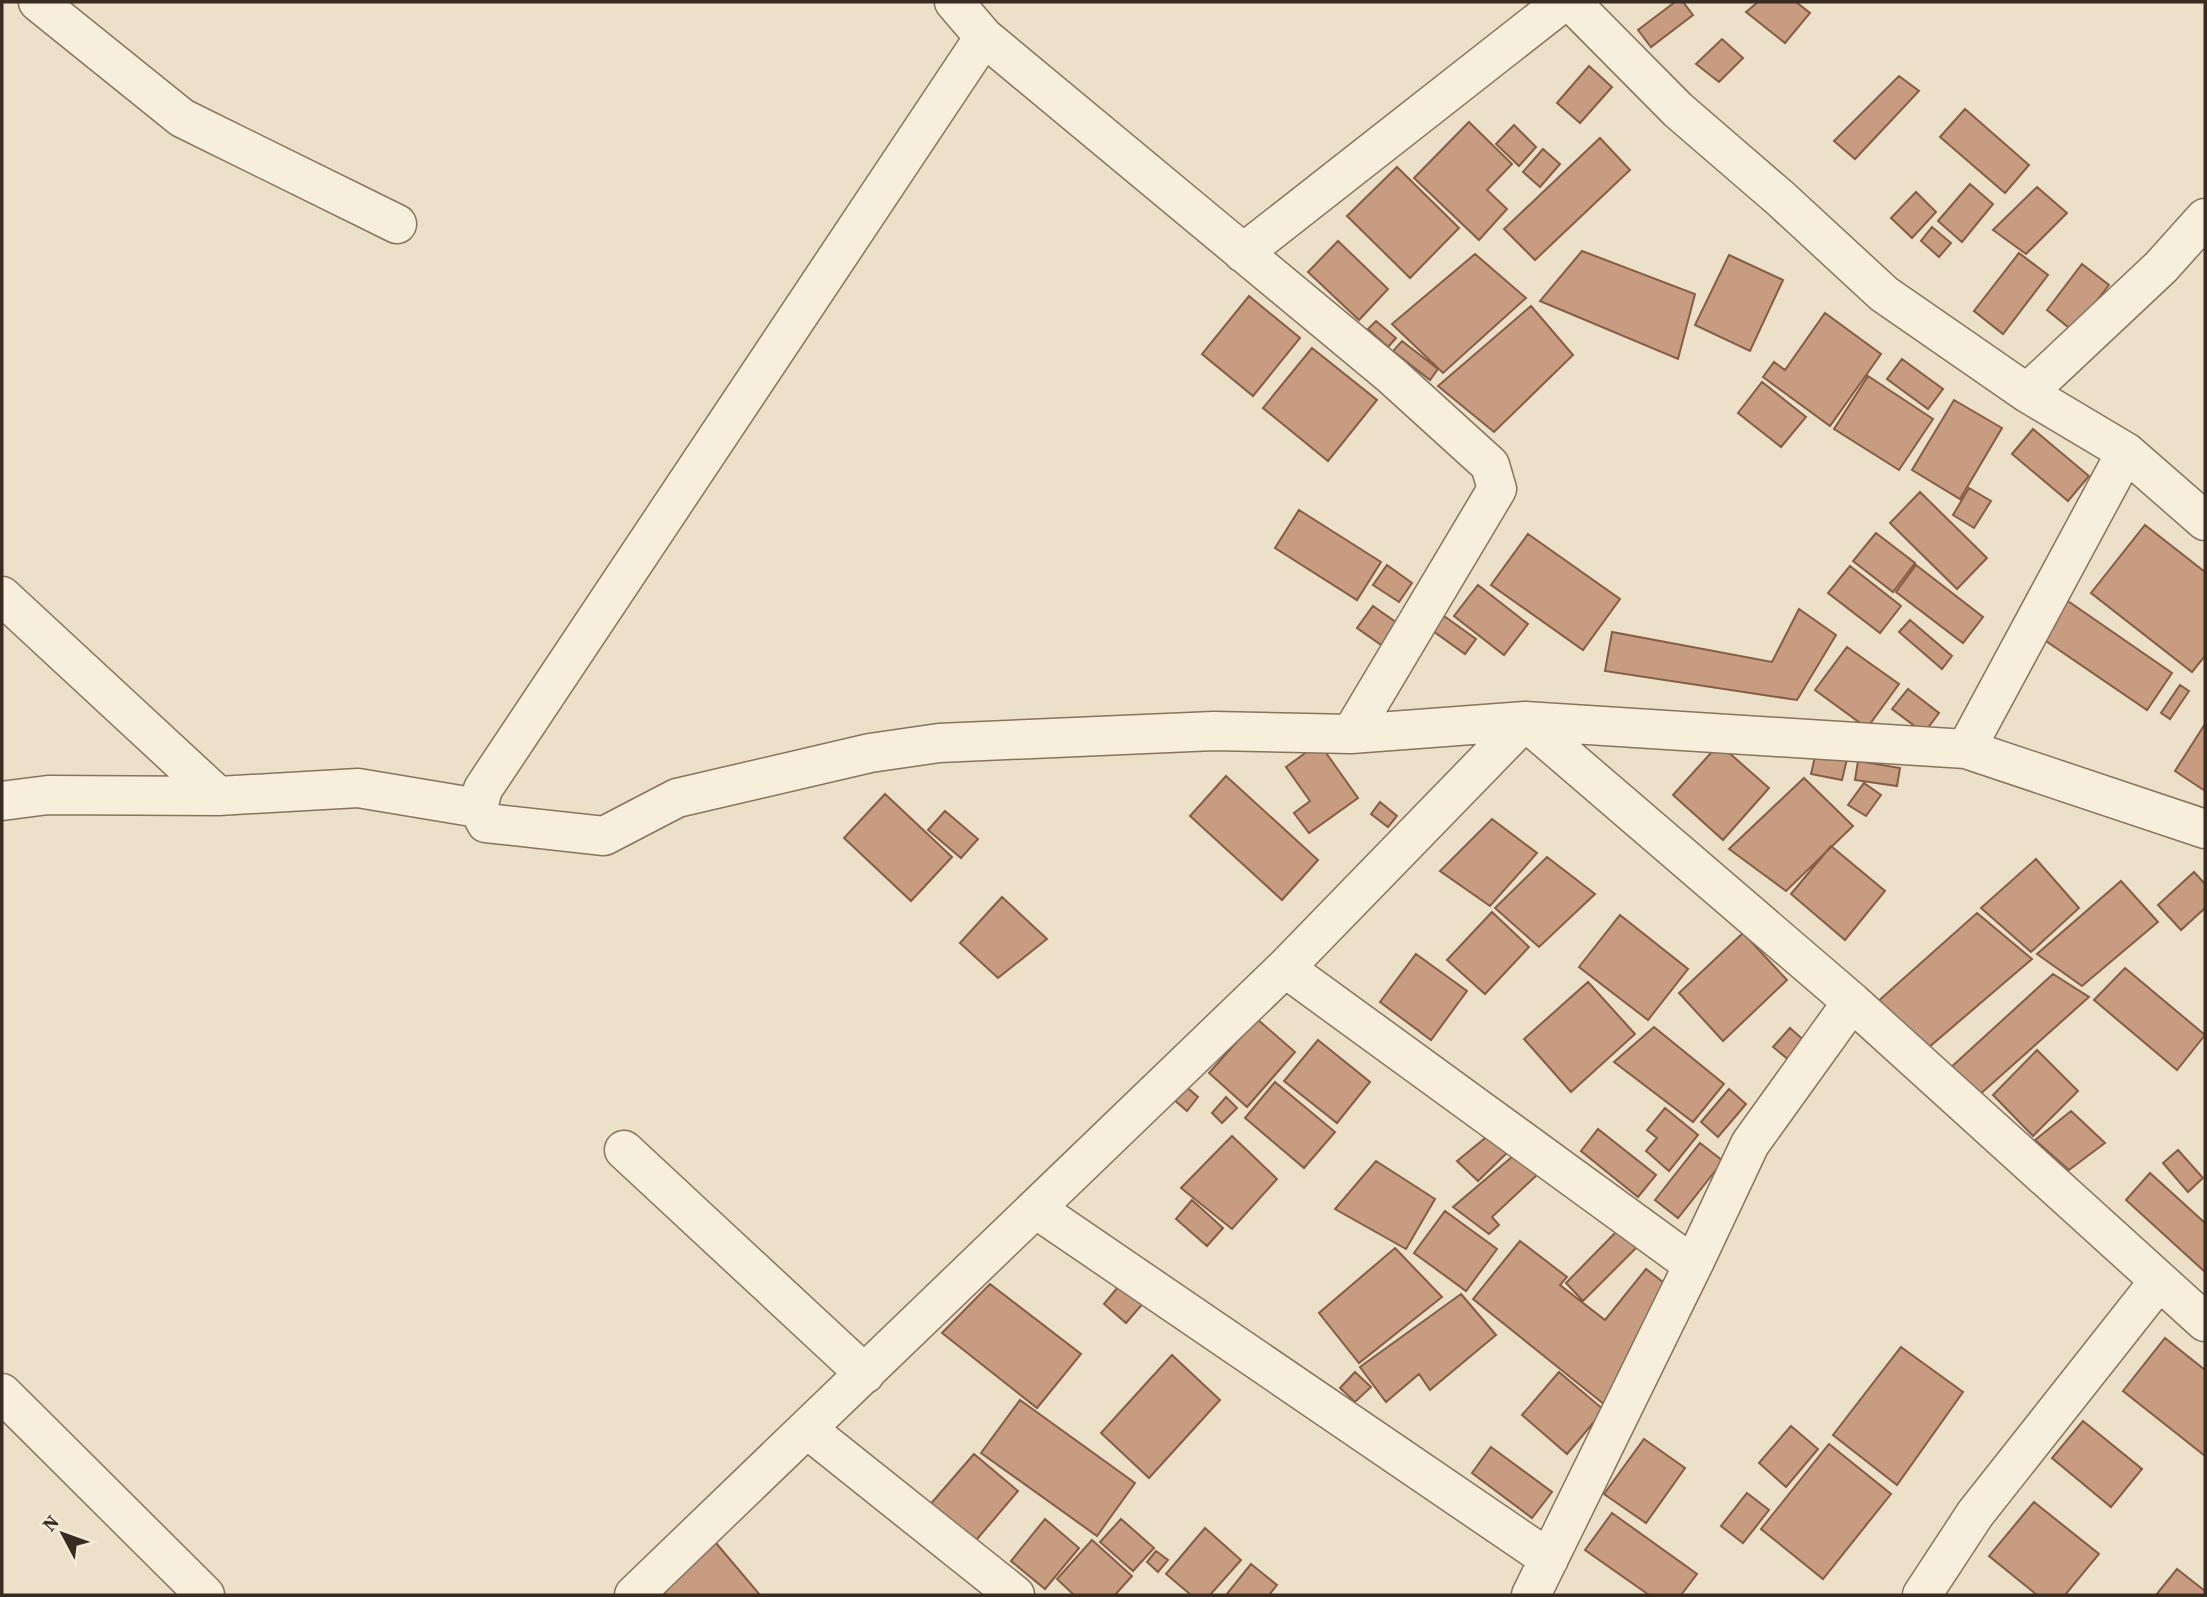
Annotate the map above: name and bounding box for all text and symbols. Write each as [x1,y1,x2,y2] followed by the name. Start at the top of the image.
[28,1499,98,1569] north arrow
[36,1509,65,1537] text: N

